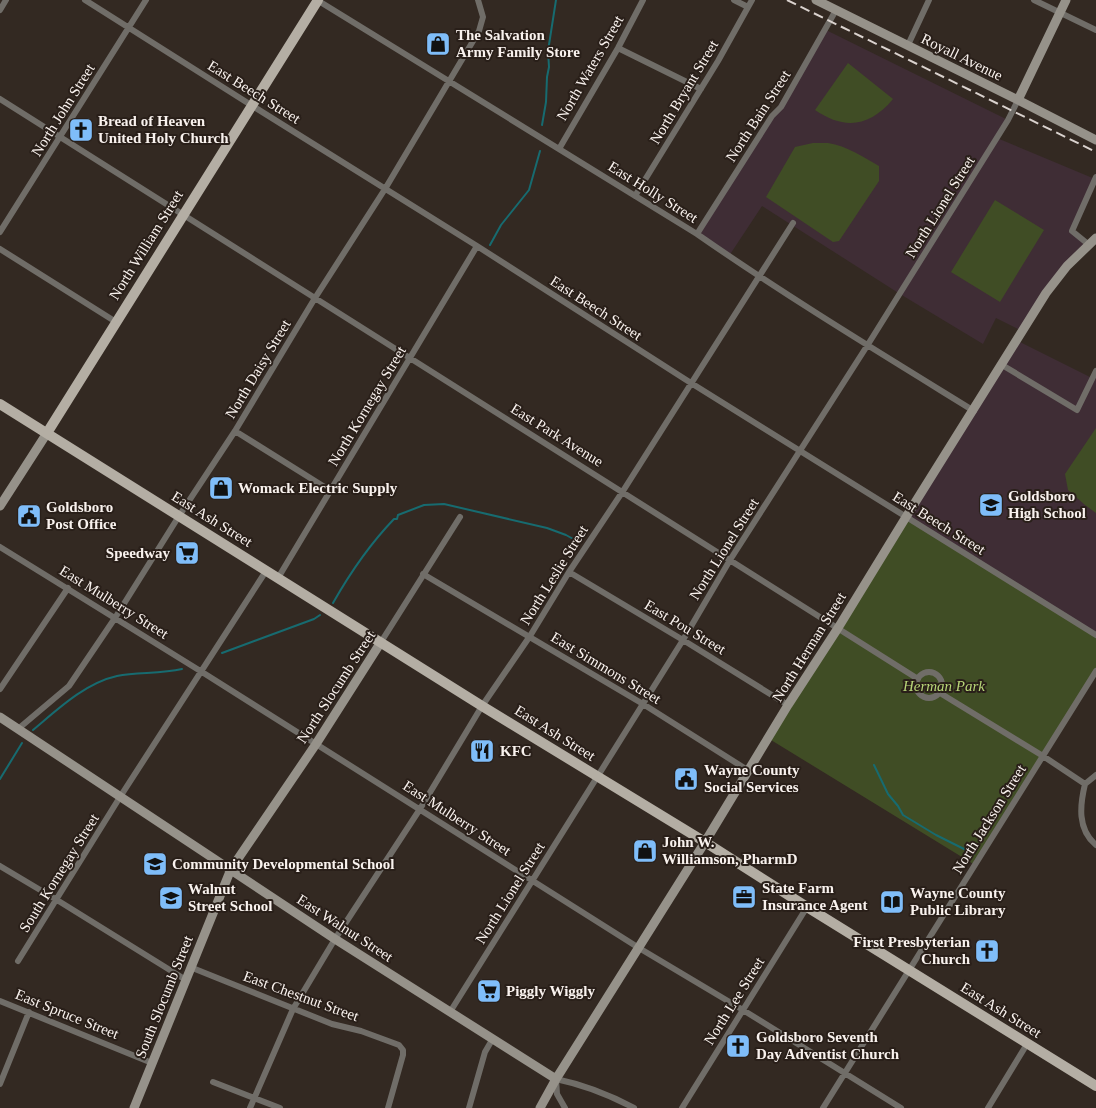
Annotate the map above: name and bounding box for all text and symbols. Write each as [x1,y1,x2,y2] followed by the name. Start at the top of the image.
[553,12,627,123] street label: North Waters Street
[456,27,580,60] place label: The Salvation Army Family Store
[919,30,1006,84] street label: Royall Avenue
[425,31,451,57] shop icon: The Salvation Army Family Store
[647,36,722,147] street label: North Bryant Street
[205,57,304,127] street label: East Beech Street
[28,60,98,159] street label: North John Street
[722,67,794,165] street label: North Bain Street
[98,113,229,146] place label: Bread of Heaven United Holy Church
[68,117,94,143] church icon: Bread of Heaven United Holy Church
[902,153,978,261] street label: North Lionel Street
[605,158,701,226] street label: East Holly Street
[106,187,187,303] street label: North William Street
[547,272,645,344] street label: East Beech Street
[222,316,294,421] street label: North Daisy Street
[325,343,409,469] street label: North Kornegay Street
[508,400,606,470] street label: East Park Avenue
[208,475,234,501] shop icon: Womack Electric Supply
[238,480,398,496] place label: Womack Electric Supply
[169,488,256,551] street label: East Ash Street
[890,488,989,558] street label: East Beech Street
[1008,488,1086,521] place label: Goldsboro High School
[978,492,1004,518] school or university icon: Goldsboro High School
[686,495,762,603] street label: North Lionel Street
[46,499,117,532] place label: Goldsboro Post Office
[16,503,42,529] public building icon: Goldsboro Post Office
[517,522,591,628] street label: North Leslie Street
[174,540,200,566] supermarket icon: Speedway
[106,545,170,561] place label: Speedway
[57,562,172,642] street label: East Mulberry Street
[769,589,850,705] street label: North Herman Street
[642,597,729,658] street label: East Pou Street
[294,627,379,746] street label: North Slocumb Street
[548,629,664,707] street label: East Simmons Street
[902,678,985,694] park label: Herman Park
[512,702,599,765] street label: East Ash Street
[469,738,495,764] restaurant icon: KFC
[500,743,532,759] place label: KFC
[949,761,1029,876] street label: North Jackson Street
[704,762,800,795] place label: Wayne County Social Services
[673,766,699,792] public building icon: Wayne County Social Services
[400,777,514,859] street label: East Mulberry Street
[16,810,102,935] street label: South Kornegay Street
[662,834,798,867] place label: John W. Williamson, PharmD
[632,838,658,864] shop icon: John W. Williamson, PharmD
[472,839,548,947] street label: North Lionel Street
[142,851,168,877] school or university icon: Community Developmental School
[172,856,395,872] place label: Community Developmental School
[762,880,867,913] place label: State Farm Insurance Agent
[188,881,272,914] place label: Walnut Street School
[731,884,757,910] office icon: State Farm Insurance Agent
[158,885,184,911] school or university icon: Walnut Street School
[910,885,1006,918] place label: Wayne County Public Library
[879,889,905,915] library icon: Wayne County Public Library
[294,891,397,965] street label: East Walnut Street
[132,933,196,1061] street label: South Slocumb Street
[853,934,971,967] place label: First Presbyterian Church
[974,938,1000,964] church icon: First Presbyterian Church
[701,954,768,1048] street label: North Lee Street
[241,968,362,1025] street label: East Chestnut Street
[476,978,502,1004] supermarket icon: Piggly Wiggly
[958,979,1045,1042] street label: East Ash Street
[506,983,596,999] place label: Piggly Wiggly
[13,986,122,1042] street label: East Spruce Street
[756,1029,900,1062] place label: Goldsboro Seventh Day Adventist Church
[725,1033,751,1059] church icon: Goldsboro Seventh Day Adventist Church

